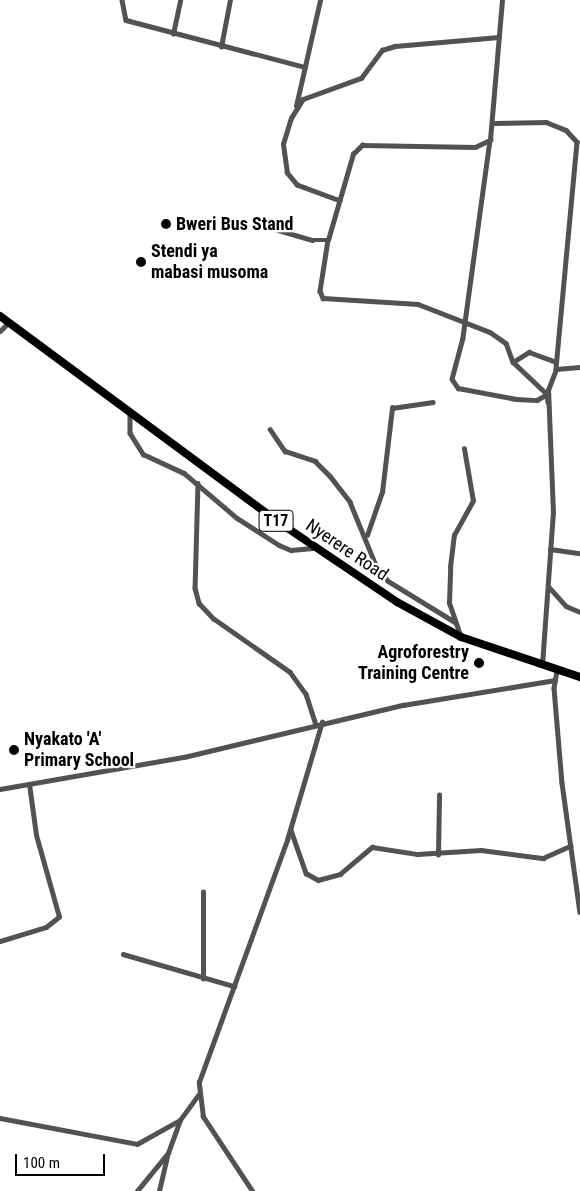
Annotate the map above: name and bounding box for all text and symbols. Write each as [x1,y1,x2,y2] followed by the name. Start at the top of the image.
[176,213,294,235] place label: Bweri Bus Stand
[160,218,172,230] marker: Bweri Bus Stand
[151,241,268,284] place label: Stendi ya mabasi musoma
[135,256,147,268] marker: Stendi ya mabasi musoma
[258,508,294,534] road number: T17
[302,515,392,585] street label: Nyerere Road
[358,642,469,684] place label: Agroforestry Training Centre
[473,657,485,669] marker: Agroforestry Training Centre
[24,729,134,772] place label: Nyakato 'A' Primary School
[8,744,20,756] marker: Nyakato 'A' Primary School
[18,1144,108,1176] scale bar
[23,1154,60,1172] text: 100 m

